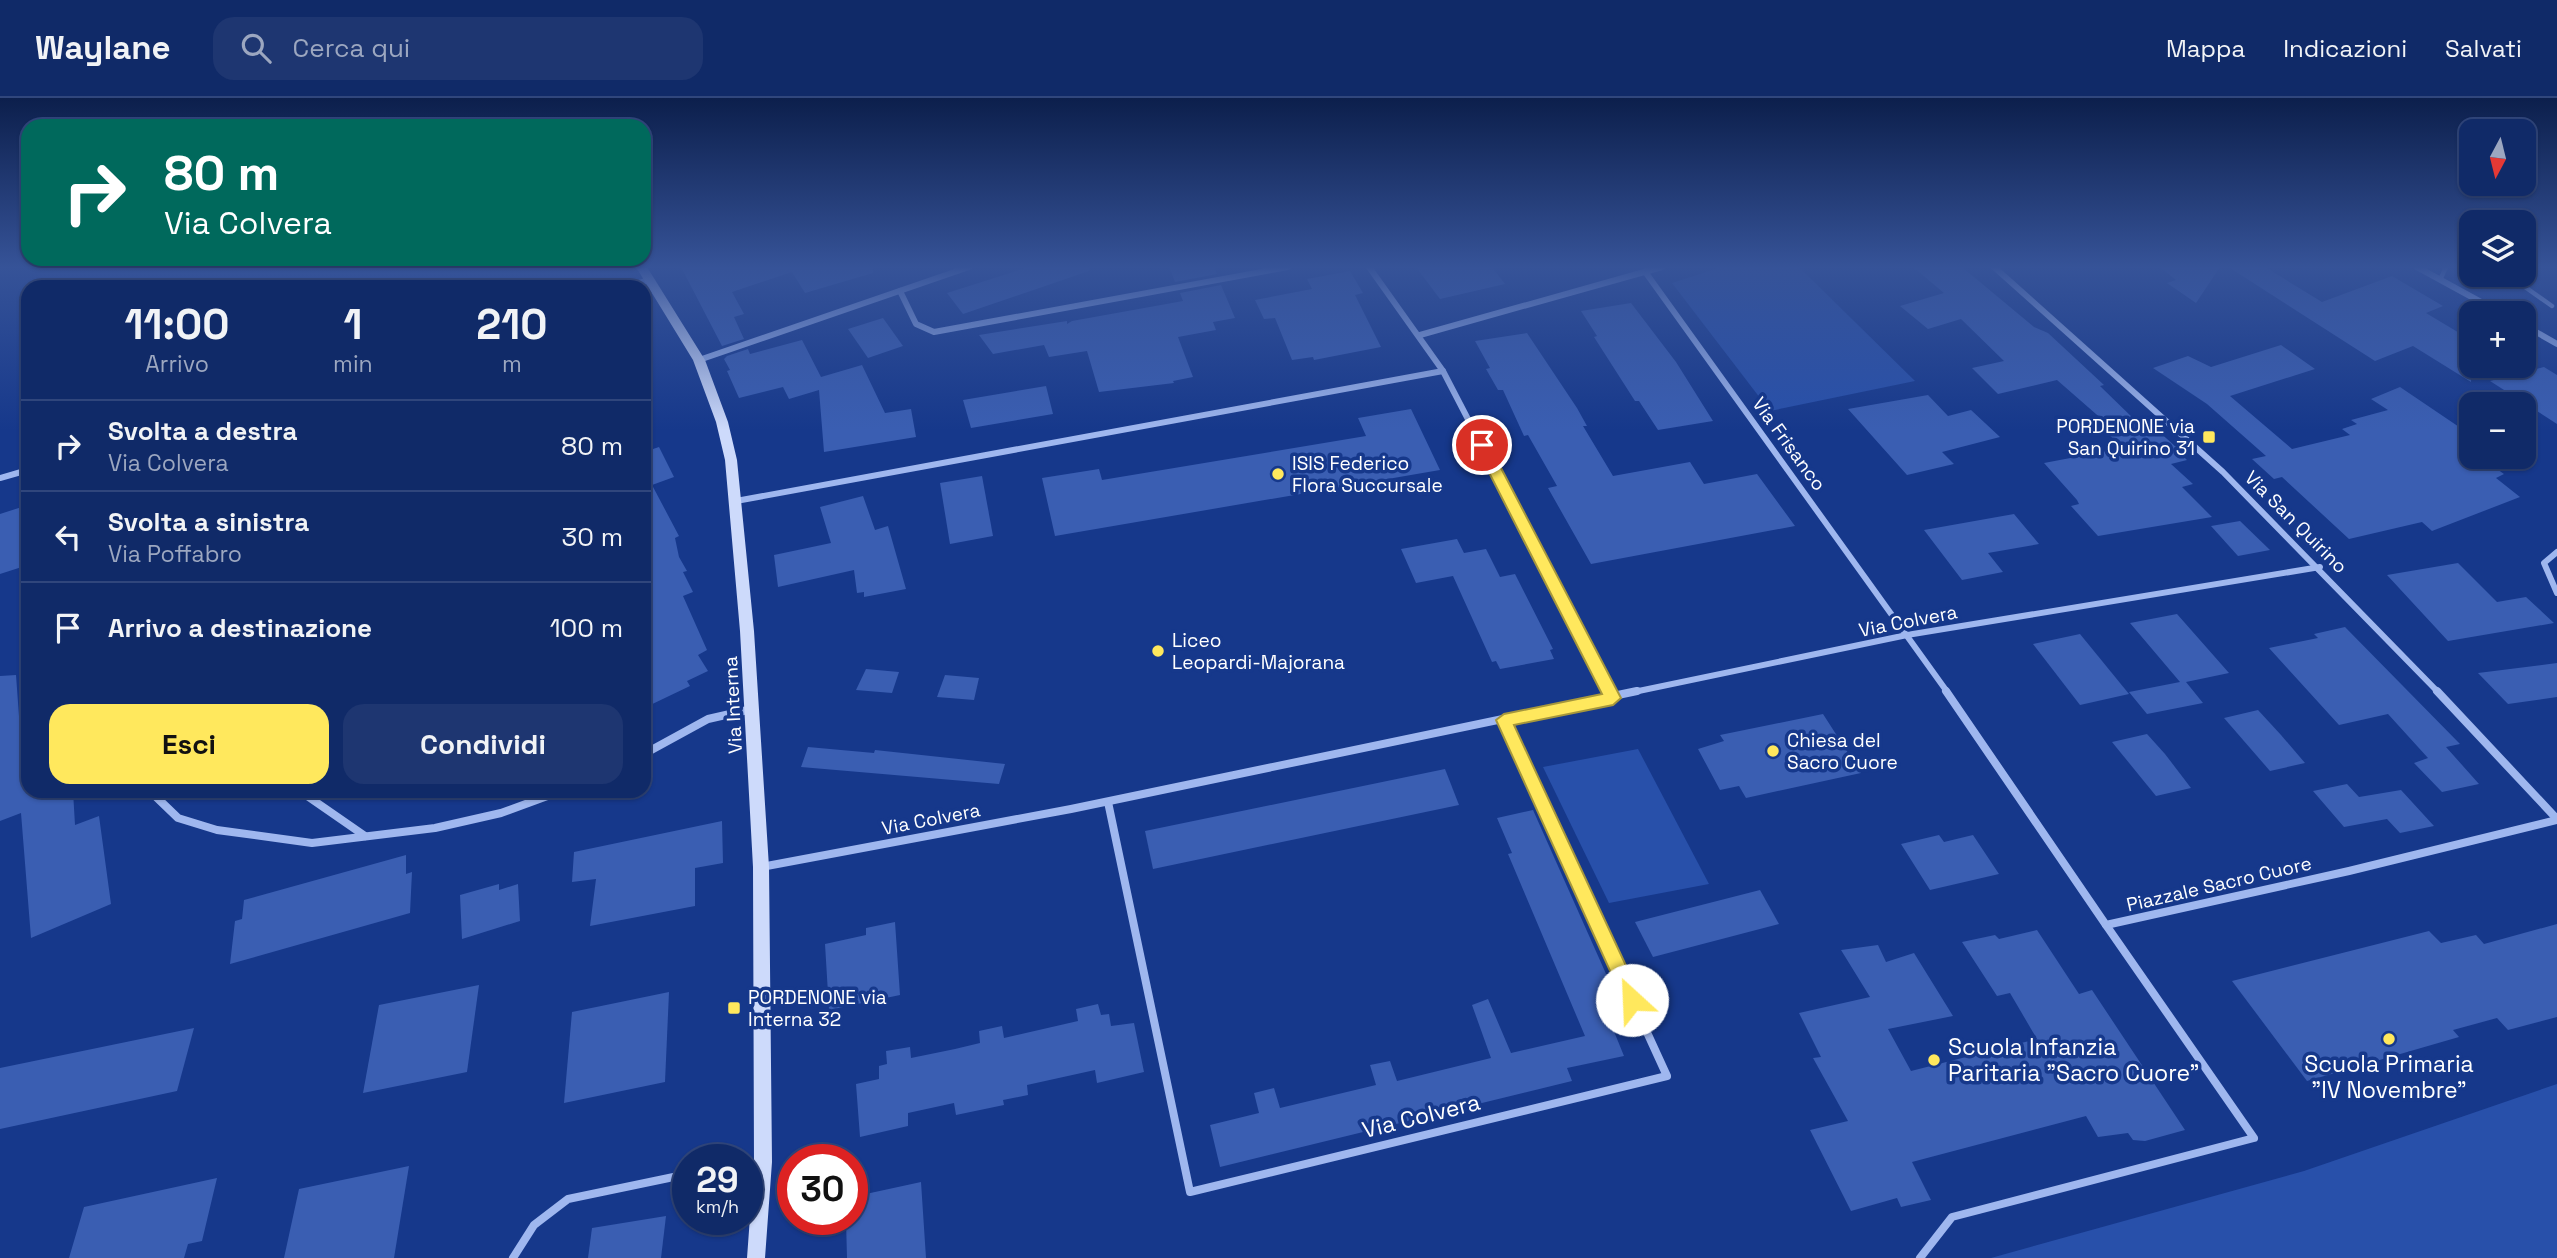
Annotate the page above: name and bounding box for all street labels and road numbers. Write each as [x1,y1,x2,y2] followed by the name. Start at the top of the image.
[1747,392,1831,496] street label: Via Frisanco
[2239,465,2353,579] street label: Via San Quirino
[1857,599,1959,643] street label: Via Colvera
[718,656,748,754] street label: Via Interna
[880,797,982,841] street label: Via Colvera
[2124,851,2314,917] street label: Piazzale Sacro Cuore
[1359,1087,1483,1145] street label: Via Colvera

